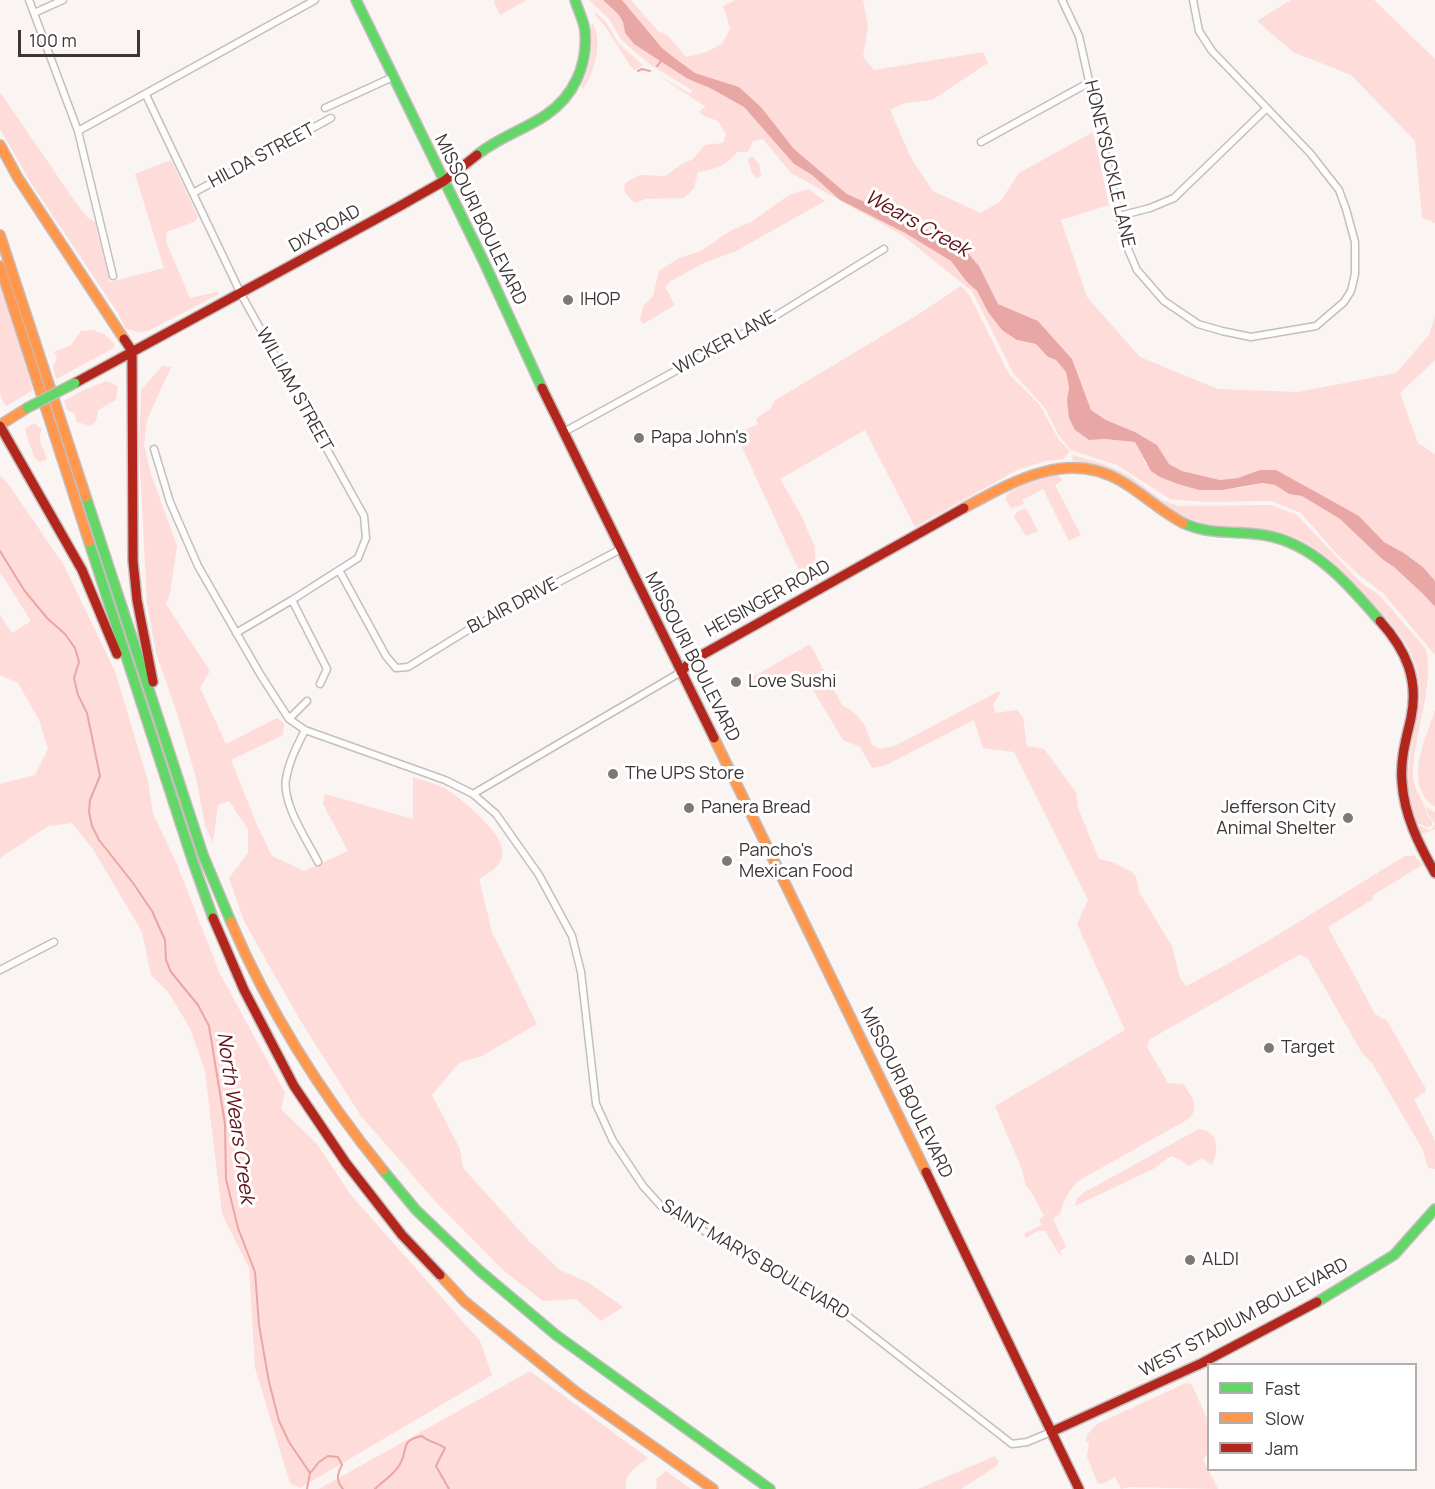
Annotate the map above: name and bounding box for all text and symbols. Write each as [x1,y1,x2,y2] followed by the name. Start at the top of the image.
[21,18,142,56] scale bar
[29,28,77,52] text: 100 m
[1079,78,1139,250] street label: HONEYSUCKLE LANE
[205,119,319,193] street label: HILDA STREET
[429,131,531,309] street label: MISSOURI BOULEVARD
[860,185,974,263] water label: Wears Creek
[286,201,364,257] street label: DIX ROAD
[580,289,620,311] place label: IHOP
[561,293,575,307] marker: IHOP
[670,306,780,380] street label: WICKER LANE
[251,324,337,456] street label: WILLIAM STREET
[651,427,747,449] place label: Papa John's
[632,431,646,445] marker: Papa John's
[702,556,834,642] street label: HEISINGER ROAD
[640,569,744,745] street label: MISSOURI BOULEVARD
[464,573,562,639] street label: BLAIR DRIVE
[748,671,837,693] place label: Love Sushi
[729,675,743,689] marker: Love Sushi
[625,763,744,785] place label: The UPS Store
[606,767,620,781] marker: The UPS Store
[701,797,811,819] place label: Panera Bread
[1216,797,1336,840] place label: Jefferson City Animal Shelter
[682,801,696,815] marker: Panera Bread
[1341,811,1355,825] marker: Jefferson City Animal Shelter
[739,840,853,882] place label: Pancho's Mexican Food
[720,854,734,868] marker: Pancho's Mexican Food
[855,1004,957,1182] street label: MISSOURI BOULEVARD
[211,1031,259,1205] water label: North Wears Creek
[1281,1037,1335,1059] place label: Target
[1262,1041,1276,1055] marker: Target
[657,1195,853,1325] street label: SAINT MARYS BOULEVARD
[1202,1249,1239,1271] place label: ALDI
[1183,1253,1197,1267] marker: ALDI
[1136,1254,1352,1382] street label: WEST STADIUM BOULEVARD
[1207,1363,1417,1471] legend
[1265,1376,1300,1400] text: Fast
[1265,1406,1304,1430] text: Slow
[1265,1436,1299,1460] text: Jam

